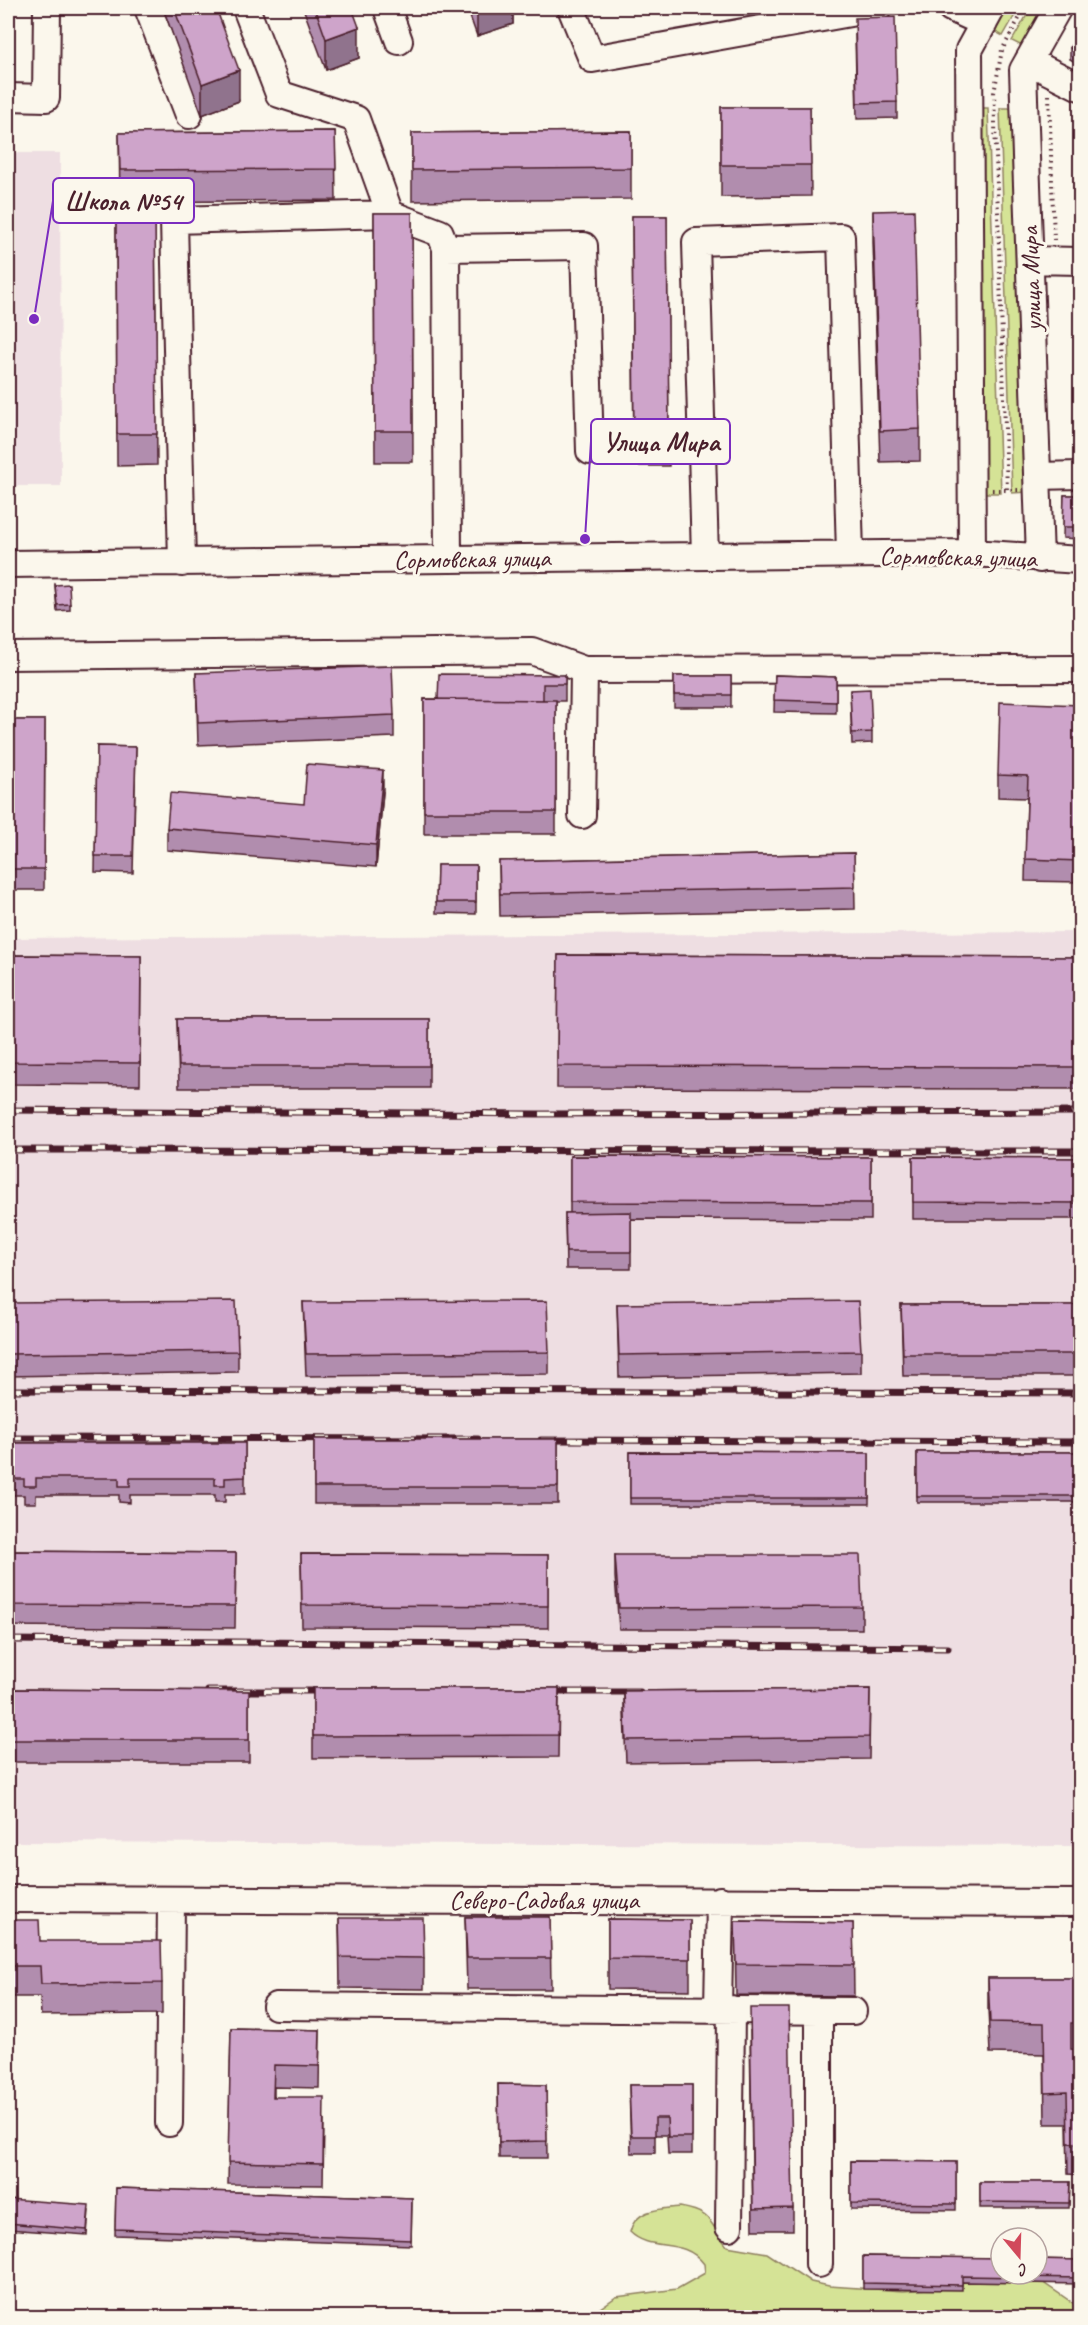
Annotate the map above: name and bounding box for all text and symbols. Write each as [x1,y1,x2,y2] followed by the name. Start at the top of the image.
[53,178,194,223] callout: Школа №54
[64,184,184,218] text: Школа №54
[1013,225,1049,334] street label: улица Мира
[591,419,730,464] callout: Улица Мира
[603,425,721,459] text: Улица Мира
[879,539,1038,575] street label: Сормовская улица
[393,541,552,577] street label: Сормовская улица
[449,1884,640,1917] street label: Северо-Садовая улица
[989,2226,1049,2286] north arrow
[1015,2259,1031,2281] text: С

